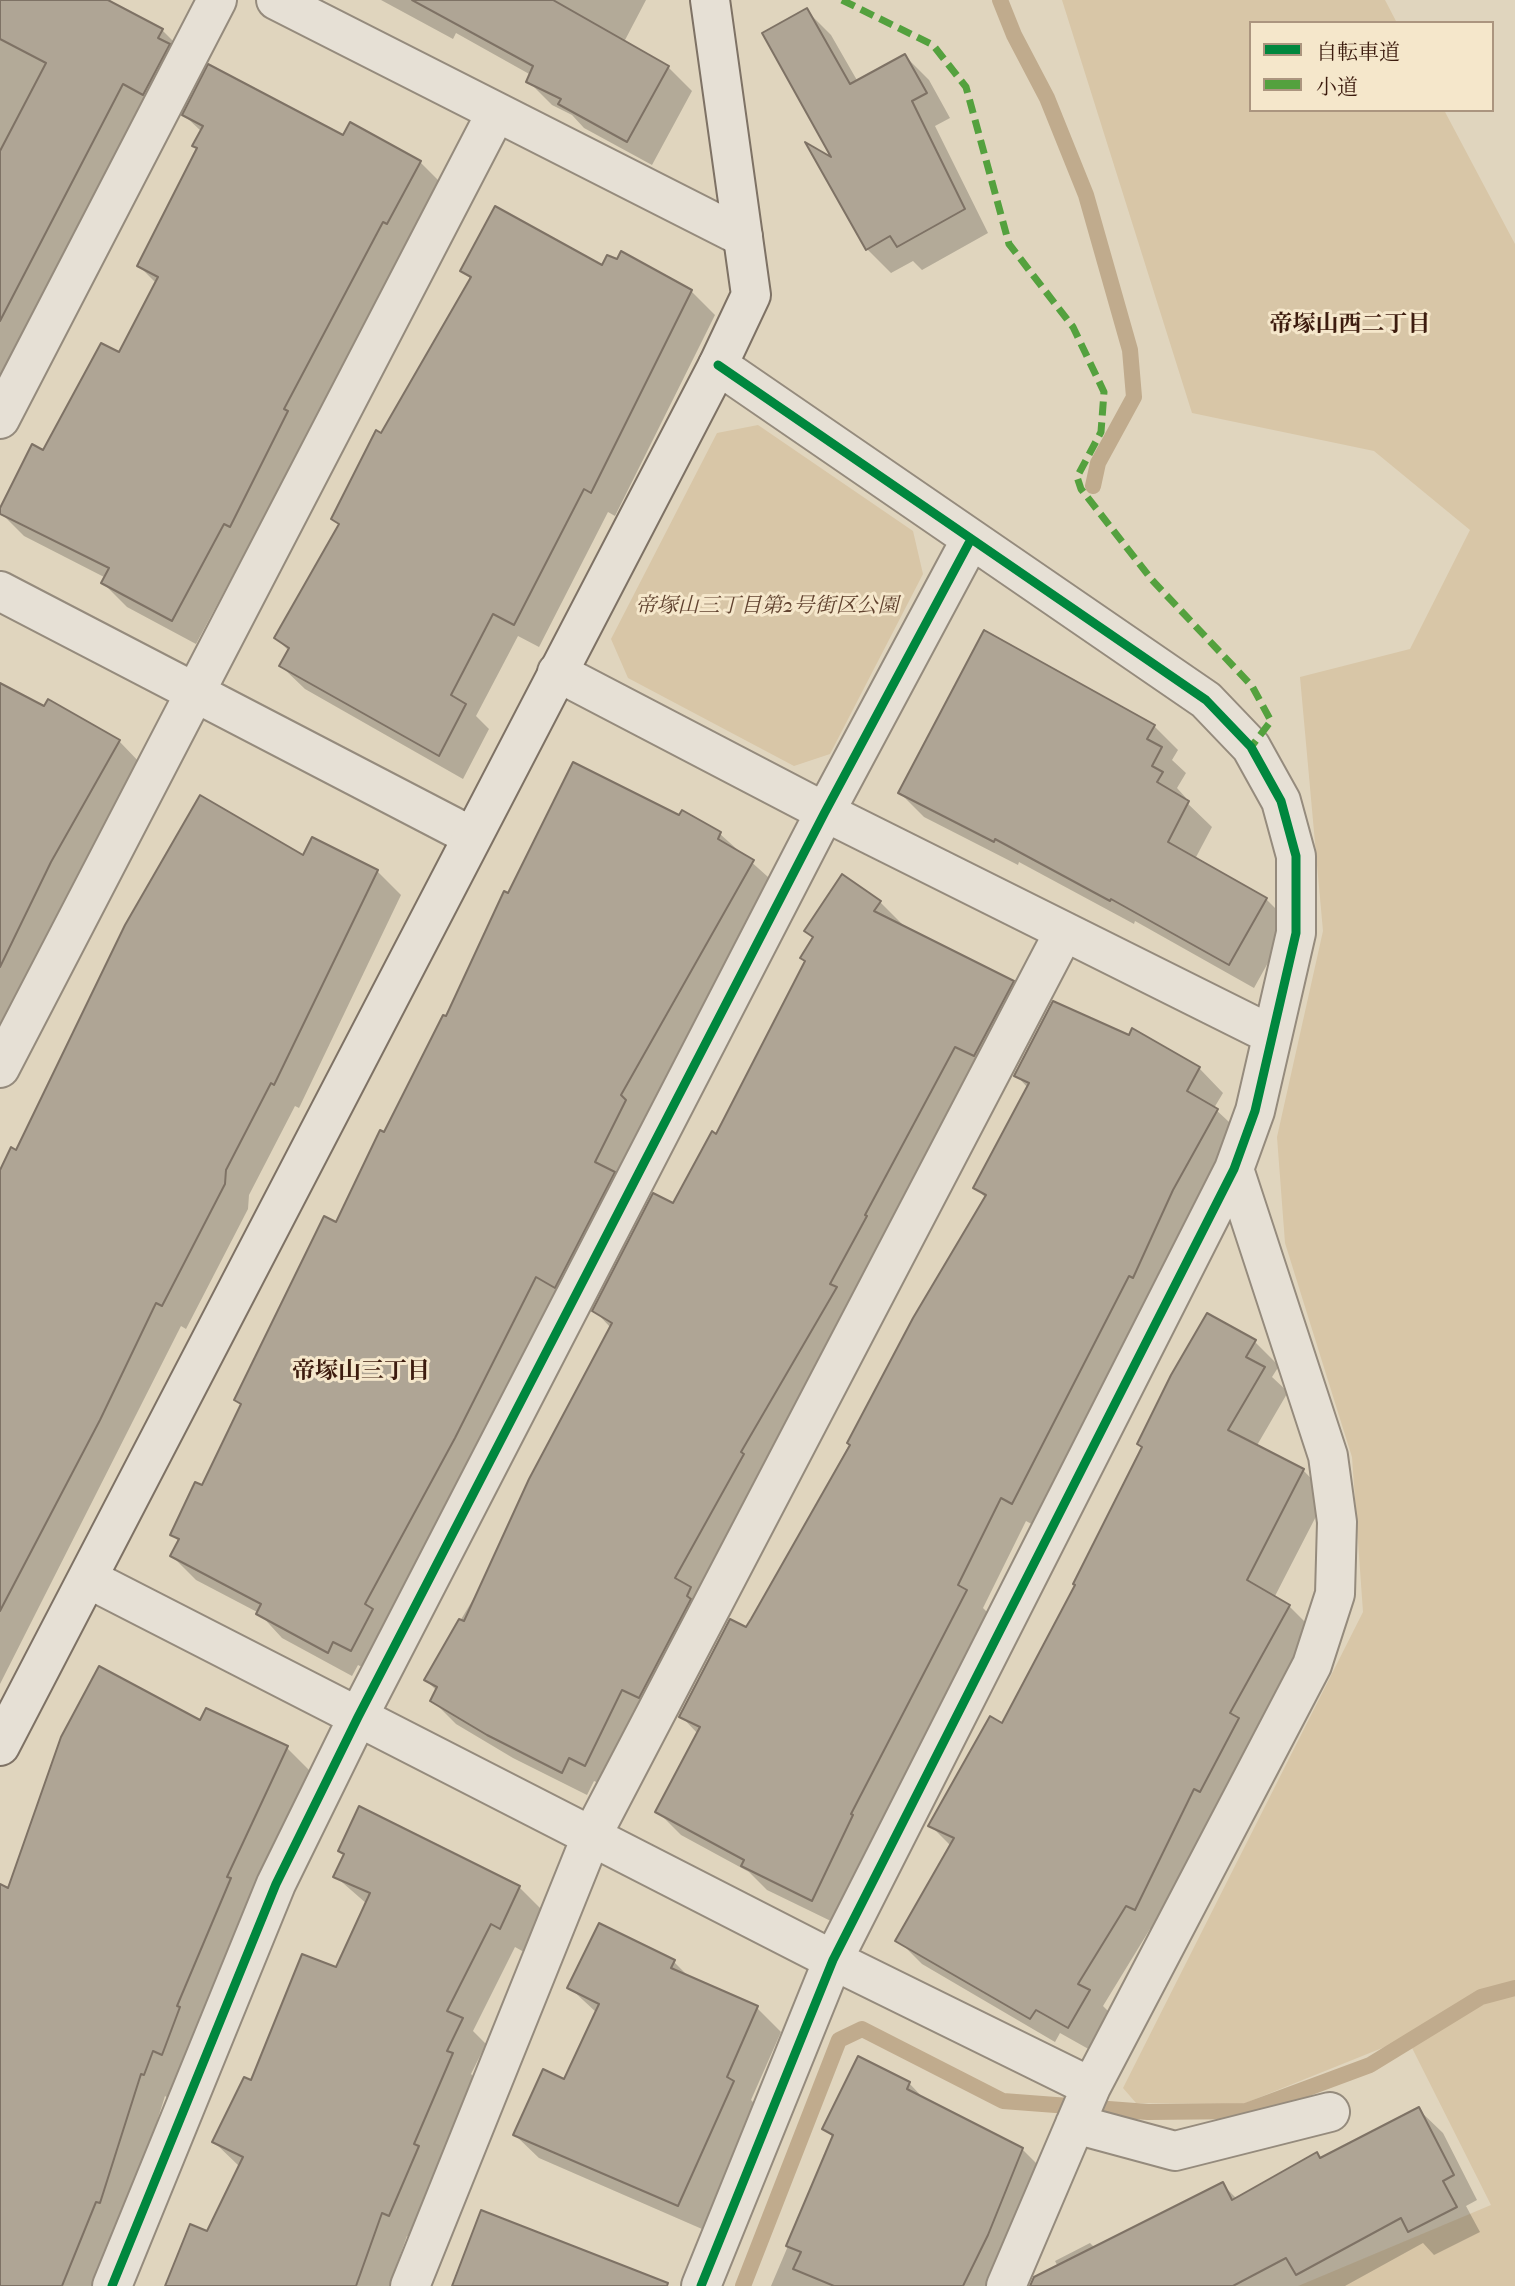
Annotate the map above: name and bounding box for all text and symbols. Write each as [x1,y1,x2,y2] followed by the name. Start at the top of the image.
[1249,21,1494,112] legend
[1316,40,1400,64] text: 自転車道
[1316,75,1358,99] text: 小道
[1270,311,1430,339] district label: 帝塚山西二丁目
[636,594,898,620] park label: 帝塚山三丁目第2号街区公園
[292,1358,430,1386] district label: 帝塚山三丁目

